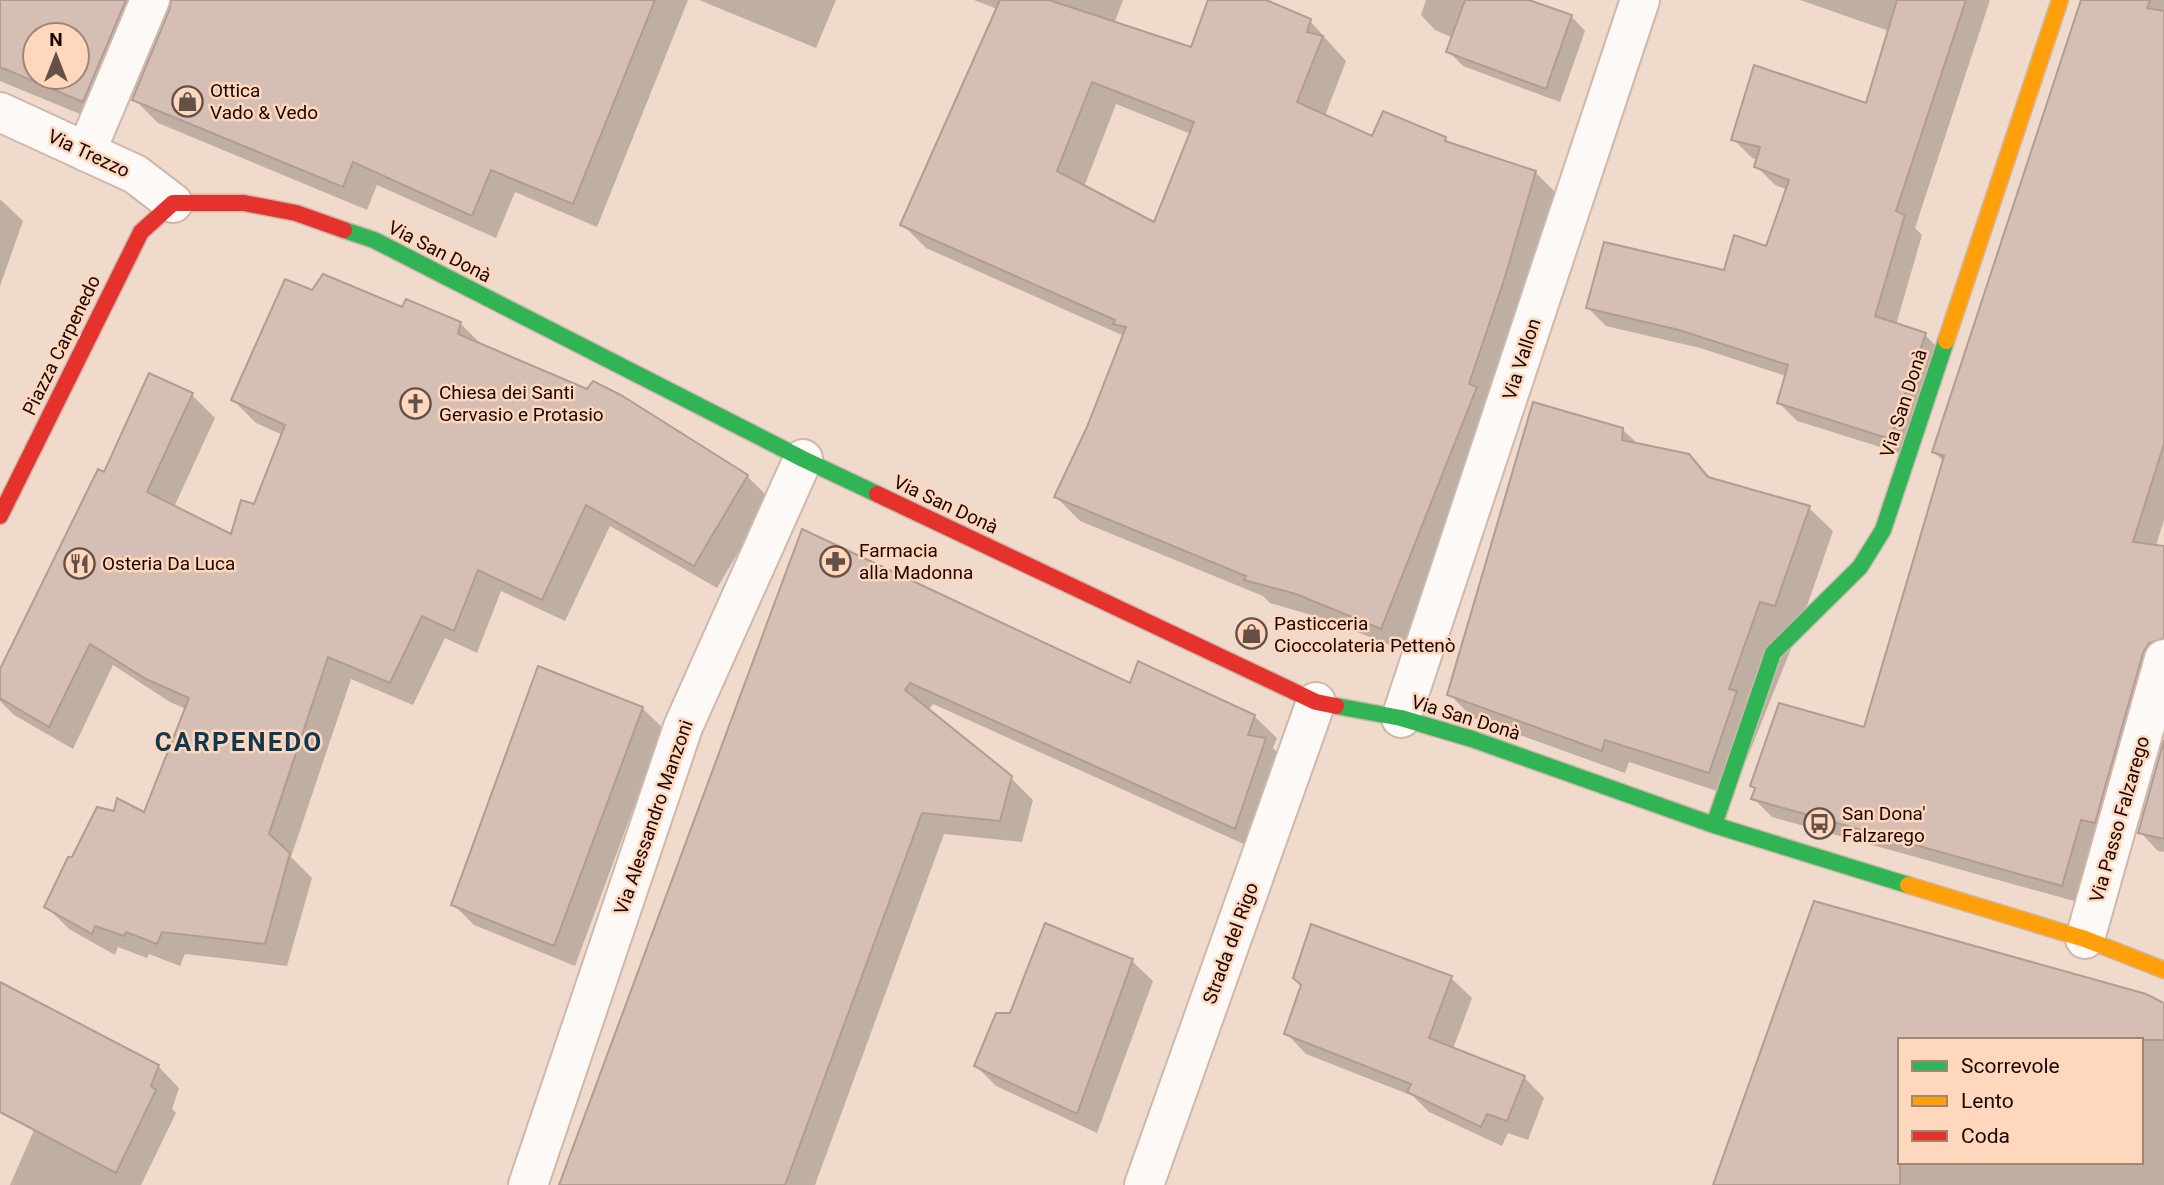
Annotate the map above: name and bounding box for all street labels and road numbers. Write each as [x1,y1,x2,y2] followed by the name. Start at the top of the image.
[44,124,133,182] street label: Via Trezzo
[384,216,495,287] street label: Via San Donà
[18,271,105,419] street label: Piazza Carpenedo
[1498,315,1545,403] street label: Via Vallon
[1875,346,1932,460] street label: Via San Donà
[890,470,1002,539] street label: Via San Donà
[1409,690,1523,745] street label: Via San Donà
[609,717,698,918] street label: Via Alessandro Manzoni
[2085,733,2154,905] street label: Via Passo Falzarego
[1198,879,1263,1007] street label: Strada del Rigo

